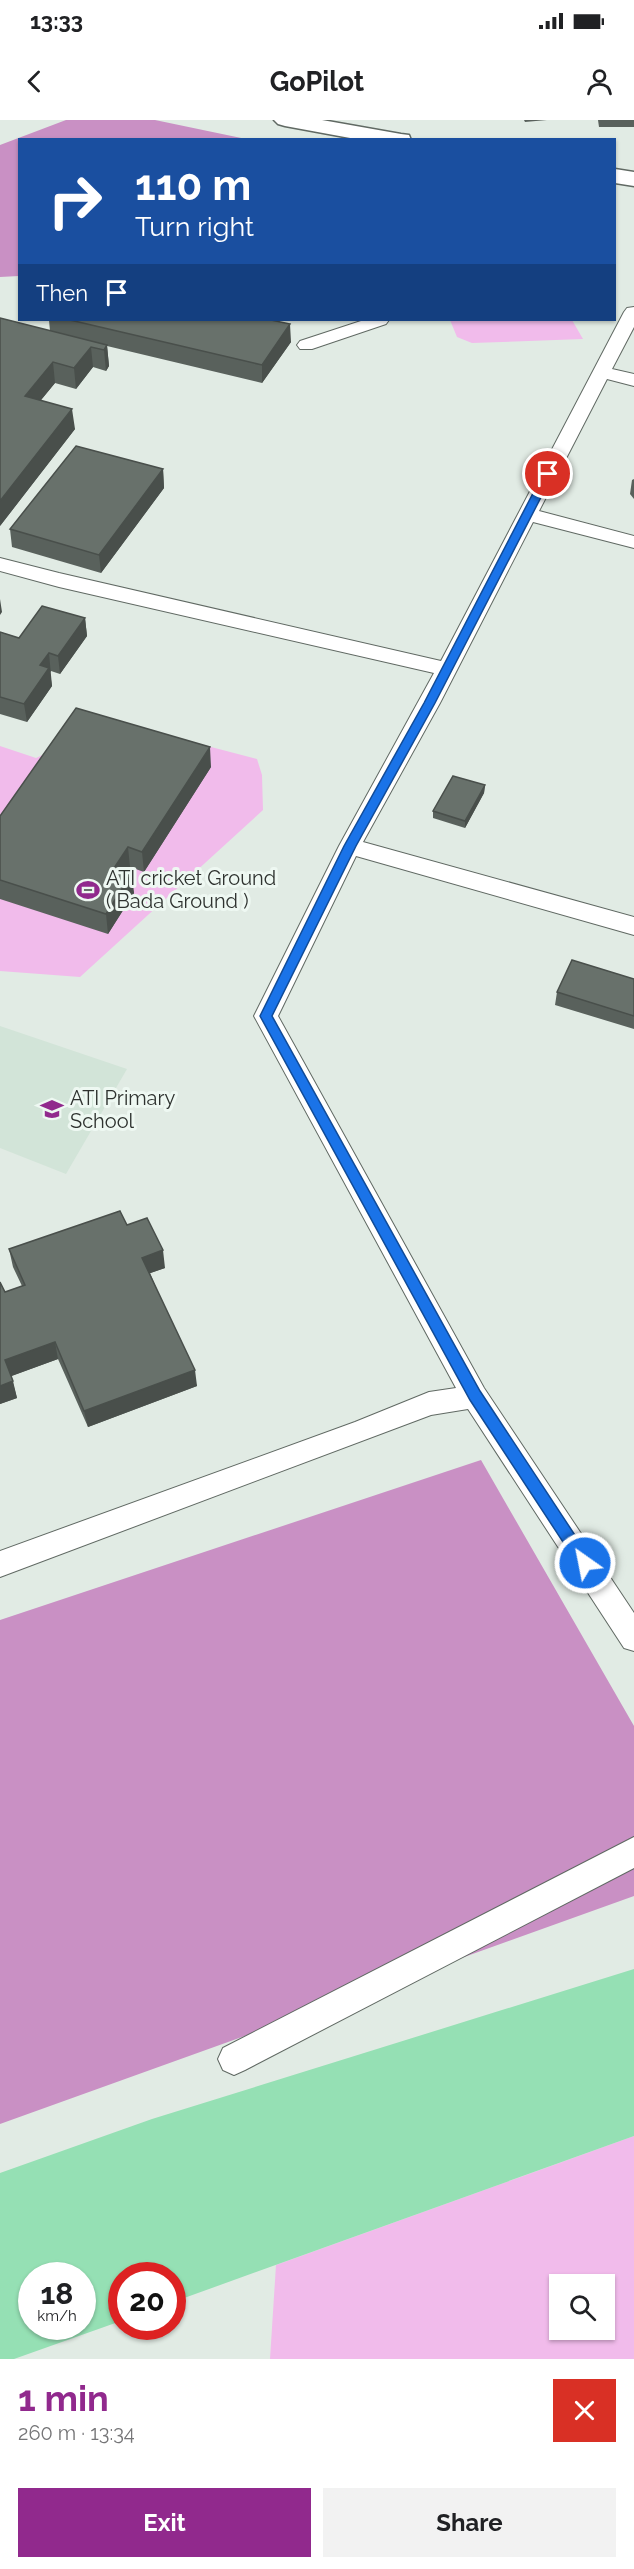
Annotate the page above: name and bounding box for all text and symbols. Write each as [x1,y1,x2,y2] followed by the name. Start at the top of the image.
[30,8,83,34] text: 13:33
[18,65,51,98] icon: back
[583,65,616,98] icon: person
[270,66,364,97] text: GoPilot
[135,161,251,210] text: 110 m
[36,162,114,240] icon: right
[135,211,254,242] text: Turn right
[100,276,133,309] icon: arrive
[36,280,88,306] text: Then
[522,448,573,499] pin
[531,457,564,490] icon: arrive
[106,866,276,913] place label: ATI cricket Ground ( Bada Ground )
[75,877,101,903] sports icon: ATI cricket Ground ( Bada Ground )
[70,1086,176,1133] place label: ATI Primary School
[39,1096,65,1122] school or university icon: ATI Primary School
[553,1531,617,1595] position arrow
[108,2262,186,2340] speed limit sign: 20
[549,2274,615,2340] map controls
[549,2274,615,2340] button: search
[41,2276,73,2311] text: 18
[37,2307,77,2325] text: km/h
[18,2377,109,2419] text: 1 min
[553,2379,616,2442] button: close
[18,2421,135,2445] text: 260 m · 13:34
[18,2488,311,2557] button: Exit
[323,2488,616,2557] button: Share

